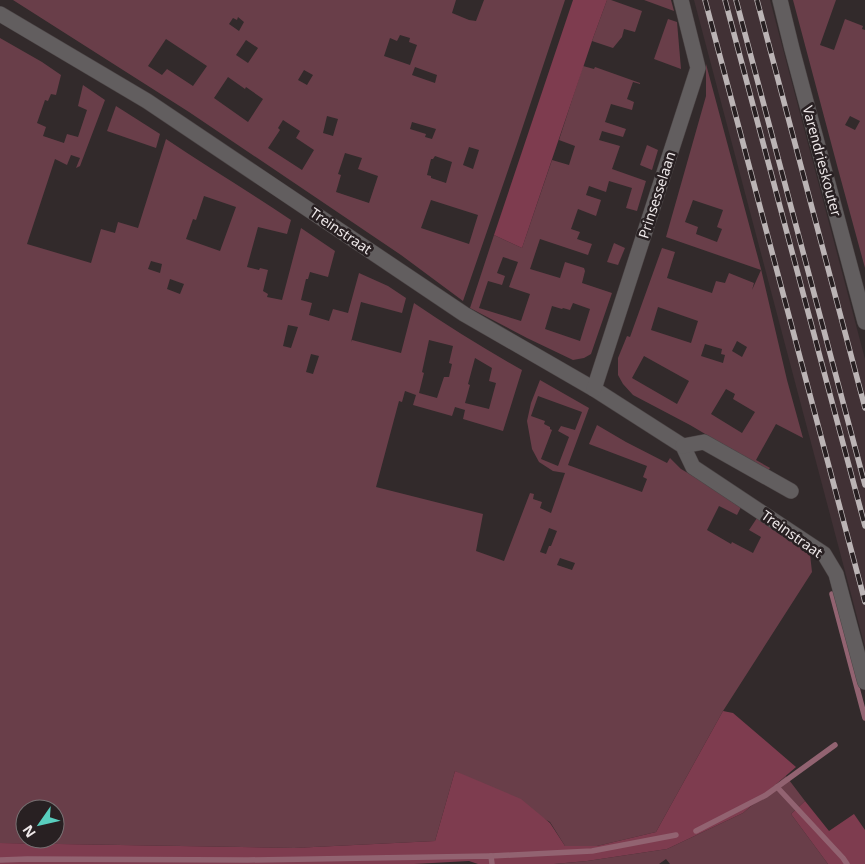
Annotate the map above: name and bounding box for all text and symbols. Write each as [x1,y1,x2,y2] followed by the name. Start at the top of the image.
[799,103,846,219] street label: Varendrieskouter
[634,149,680,241] street label: Prinsesselaan
[307,203,376,258] street label: Treinstraat
[758,506,827,562] street label: Treinstraat
[15,799,65,849] north arrow
[18,822,40,842] text: N

